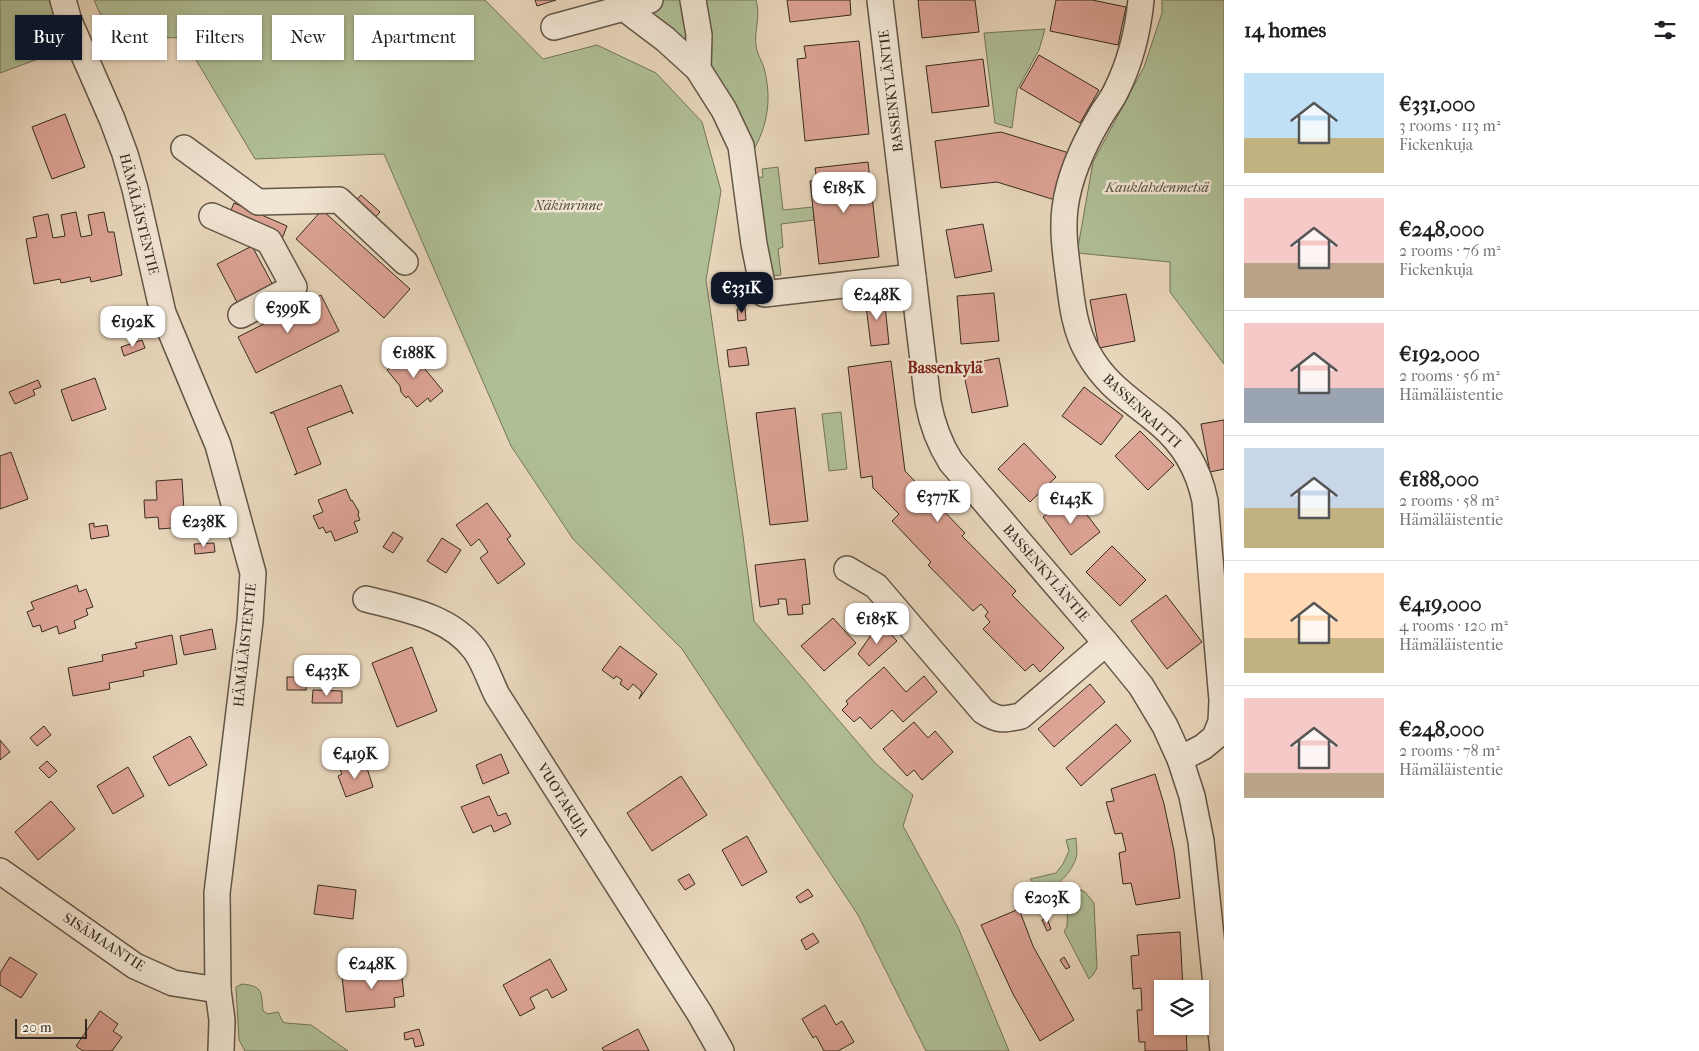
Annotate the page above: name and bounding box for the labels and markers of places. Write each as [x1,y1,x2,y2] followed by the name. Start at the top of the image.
[809,172,879,214] pin: €185K
[707,272,777,314] pin: €331K
[842,278,912,321] pin: €248K
[253,292,323,334] pin: €399K
[98,306,168,348] pin: €192K
[379,336,449,379] pin: €188K
[903,480,973,523] pin: €377K
[1036,482,1106,525] pin: €143K
[169,506,239,548] pin: €238K
[842,602,912,645] pin: €185K
[292,654,362,697] pin: €433K
[320,738,390,780] pin: €419K
[1012,882,1082,924] pin: €203K
[337,948,407,990] pin: €248K

